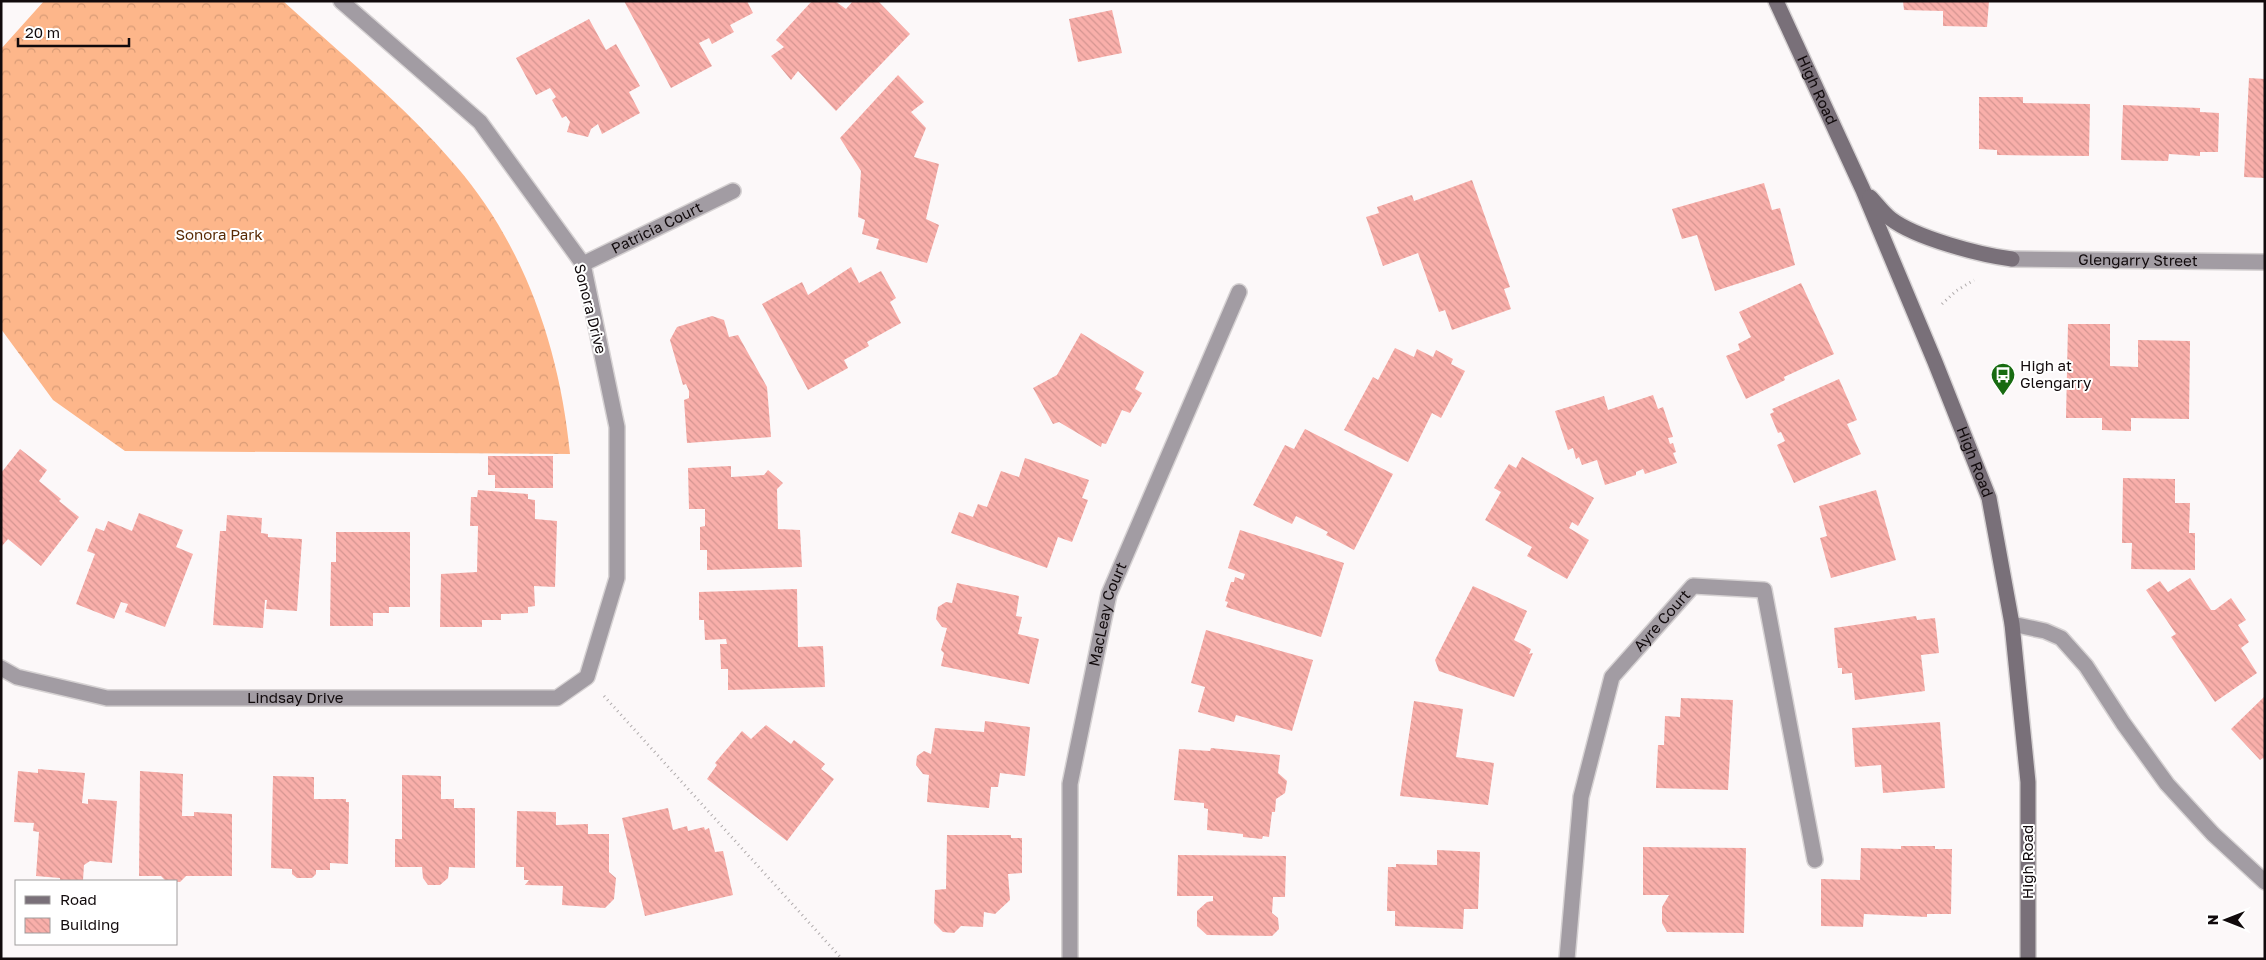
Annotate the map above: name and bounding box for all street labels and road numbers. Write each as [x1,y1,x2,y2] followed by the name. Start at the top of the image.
[1794,52,1842,127] street label: High Road
[608,197,705,257] street label: Patricia Court
[2078,250,2198,269] street label: Glengarry Street
[571,262,611,356] street label: Sonora Drive
[1953,424,1998,499] street label: High Road
[1084,559,1130,668] street label: MacLeay Court
[1629,586,1693,654] street label: Ayre Court
[247,688,344,706] street label: Lindsay Drive
[2018,825,2036,899] street label: High Road

